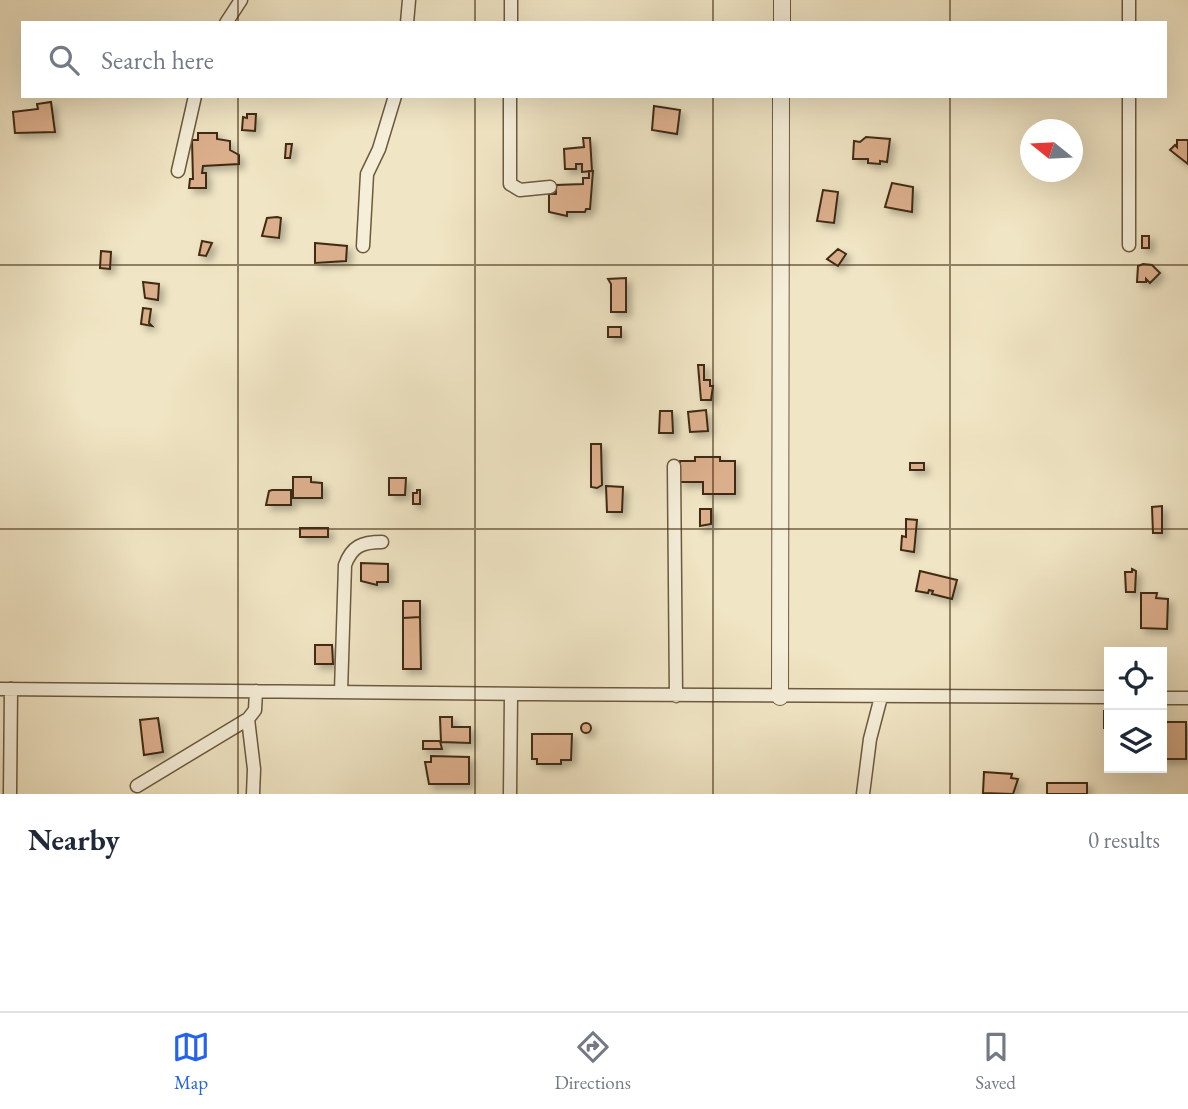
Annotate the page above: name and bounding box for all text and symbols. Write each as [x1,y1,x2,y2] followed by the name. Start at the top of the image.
[21,21,1167,98] search box
[45,41,83,79] icon: search
[101,43,214,77] text: Search here
[1020,119,1083,182] north arrow
[1104,647,1167,773] map controls
[1104,647,1167,710] button: locate
[1104,710,1167,773] button: layers
[28,820,120,859] text: Nearby
[1088,825,1160,855] text: 0 results
[172,1028,210,1095] tab: Map
[554,1028,631,1095] tab: Directions
[975,1028,1016,1095] tab: Saved

